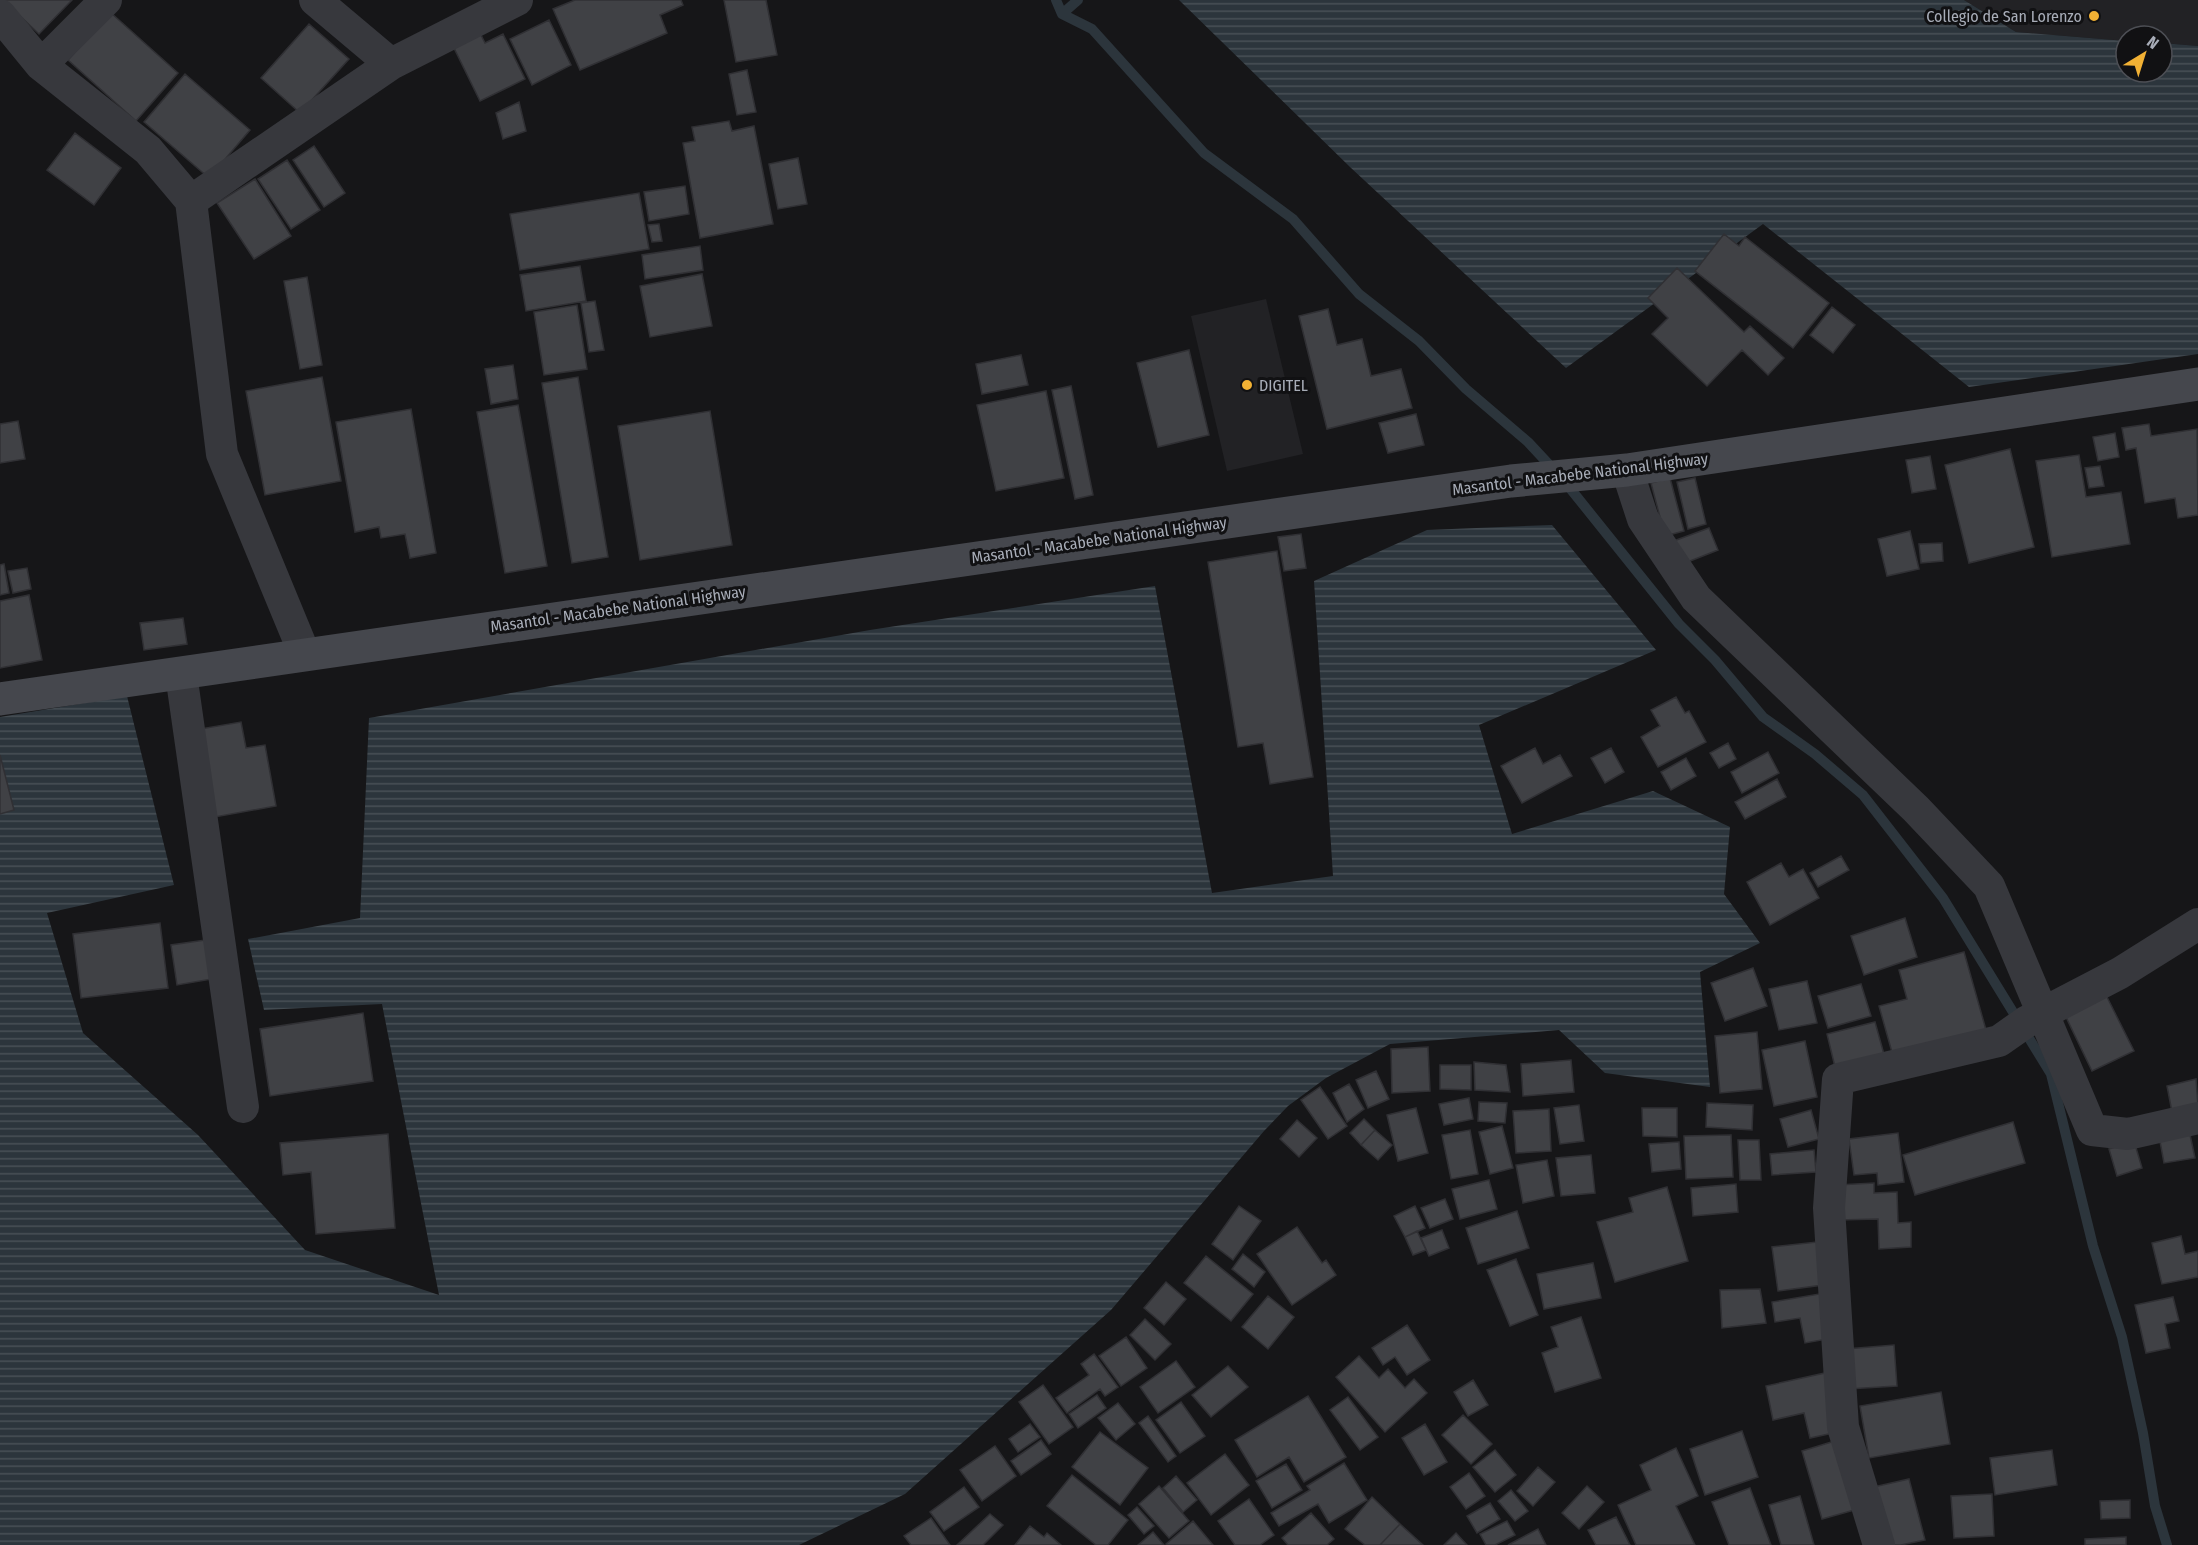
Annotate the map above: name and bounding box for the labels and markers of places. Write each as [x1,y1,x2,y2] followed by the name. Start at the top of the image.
[1926,7,2082,26] place label: Collegio de San Lorenzo
[2087,9,2101,23] marker: Collegio de San Lorenzo
[1259,376,1308,395] place label: DIGITEL
[1240,378,1254,392] marker: DIGITEL

